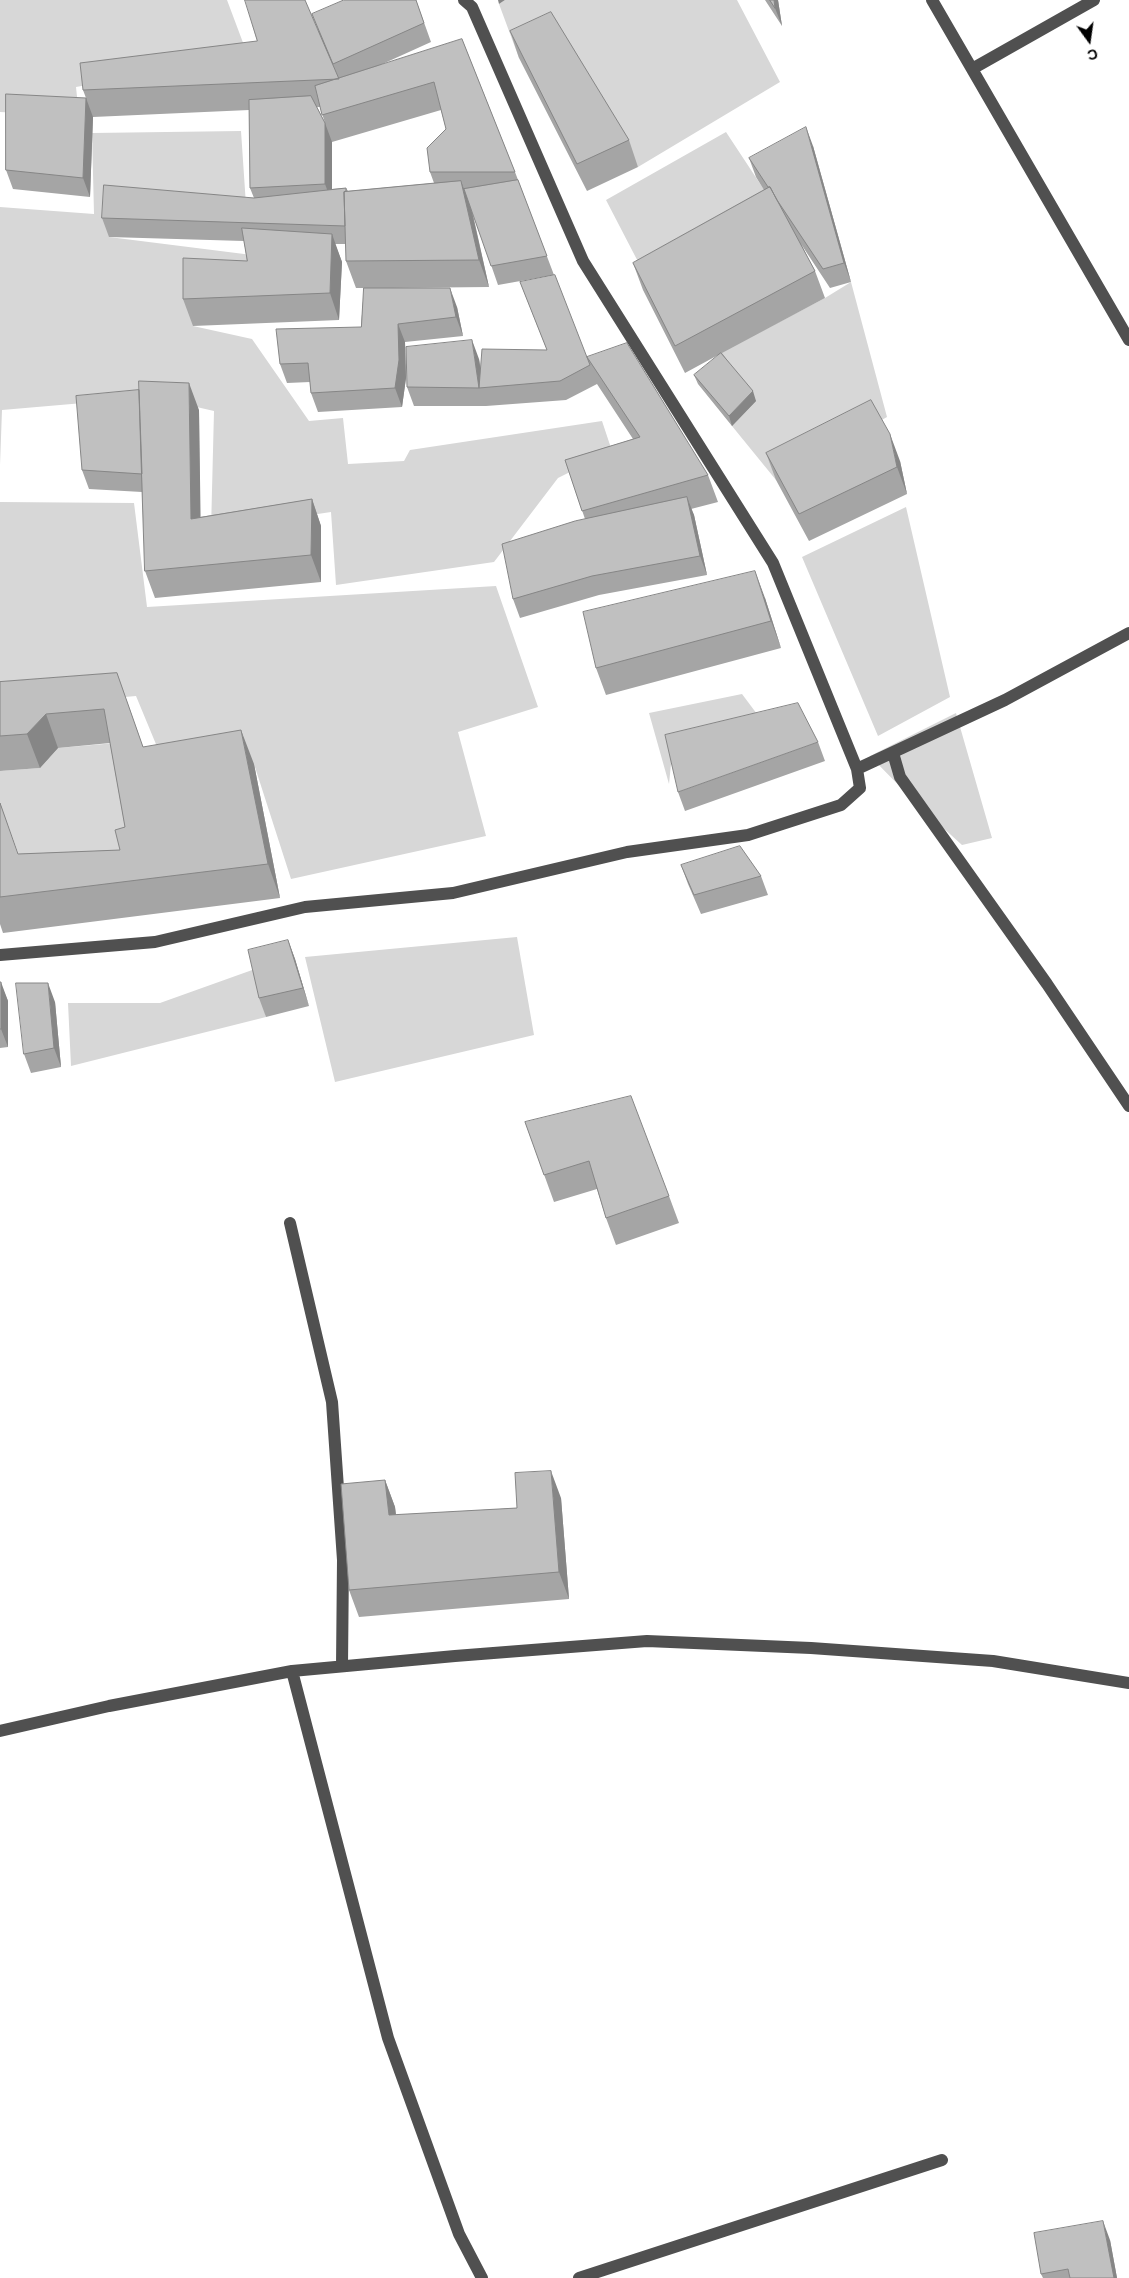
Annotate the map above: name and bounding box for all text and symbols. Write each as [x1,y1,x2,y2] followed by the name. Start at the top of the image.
[1064,15,1114,65] north arrow
[1086,46,1099,64] text: С

